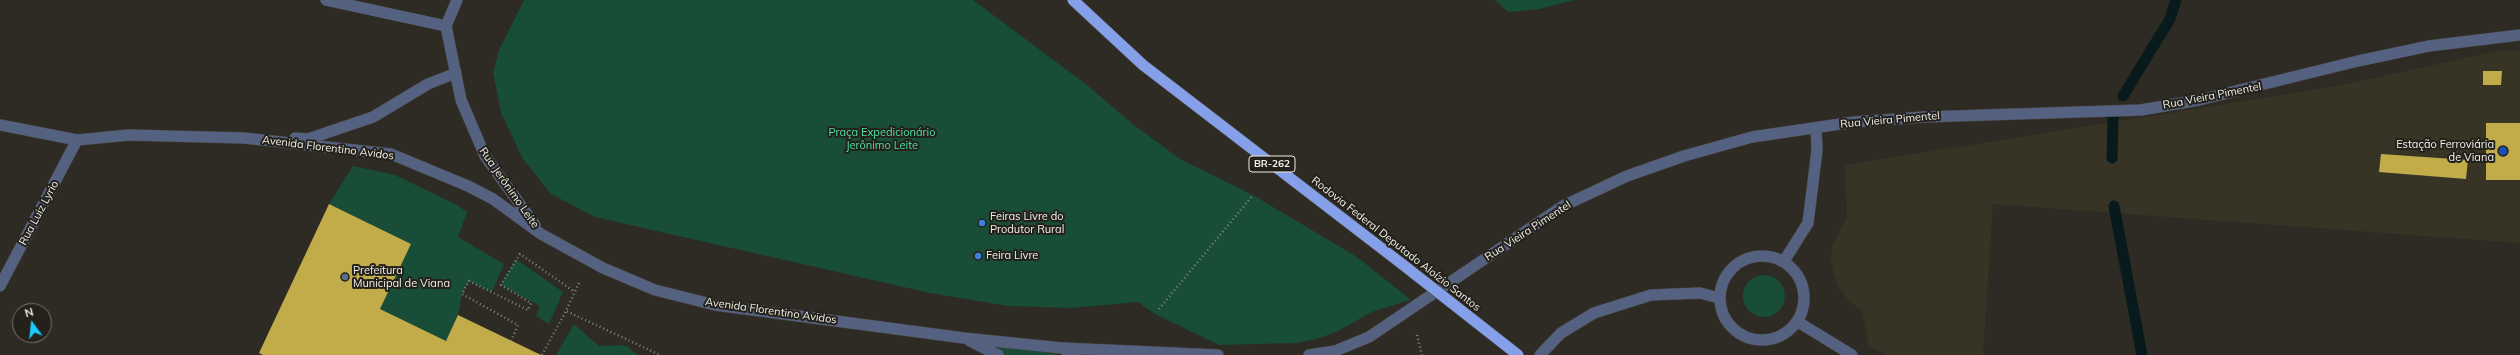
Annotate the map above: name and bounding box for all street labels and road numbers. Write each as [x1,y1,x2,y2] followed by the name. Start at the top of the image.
[2162,80,2262,112] street label: Rua Vieira Pimentel
[1840,109,1940,131] street label: Rua Vieira Pimentel
[261,133,395,163] street label: Avenida Florentino Avidos
[476,145,542,231] street label: Rua Jerônimo Leite
[1249,156,1295,172] road number: BR-262
[1309,174,1483,314] street label: Rodovia Federal Deputado Aloízio Santos
[16,179,62,247] street label: Rua Luiz Lyrio
[1482,198,1574,264] street label: Rua Vieira Pimentel
[704,295,838,327] street label: Avenida Florentino Avidos

